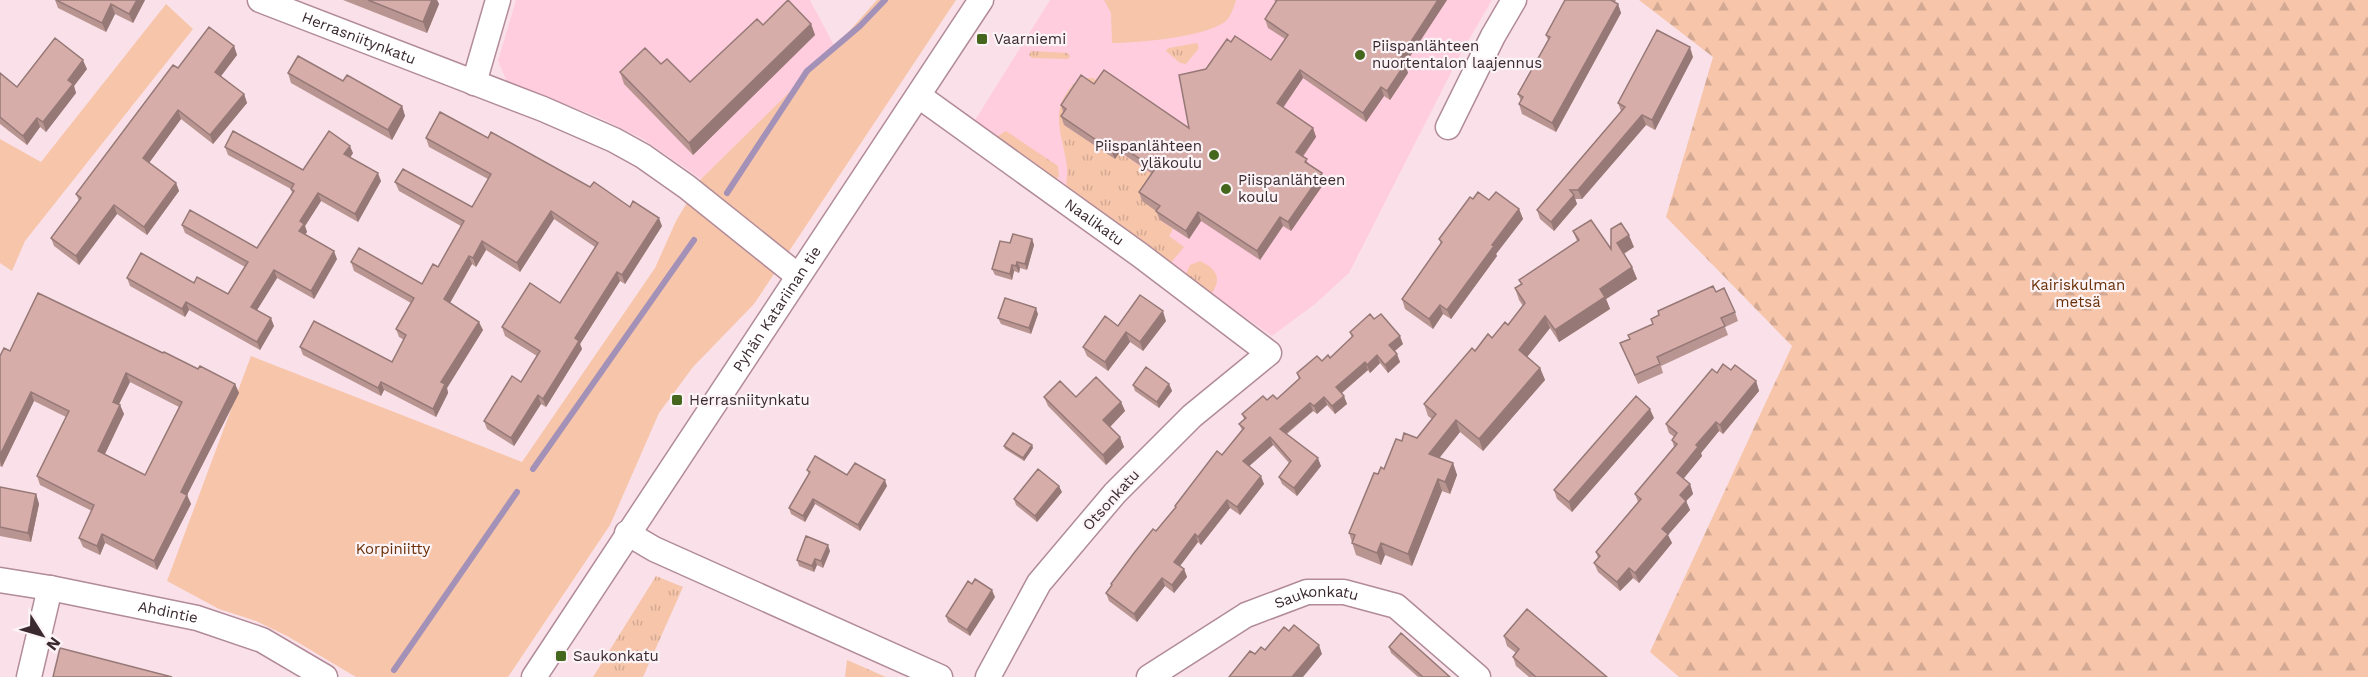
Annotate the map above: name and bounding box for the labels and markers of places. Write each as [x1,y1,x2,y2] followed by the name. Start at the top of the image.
[994,30,1066,48] place label: Vaarniemi
[975,32,989,46] marker: Vaarniemi
[1372,37,1542,72] place label: Piispanlähteen nuortentalon laajennus
[1353,48,1367,62] marker: Piispanlähteen nuortentalon laajennus
[1095,137,1202,172] place label: Piispanlähteen yläkoulu
[1207,148,1221,162] marker: Piispanlähteen yläkoulu
[1238,171,1345,206] place label: Piispanlähteen koulu
[1219,182,1233,196] marker: Piispanlähteen koulu
[689,391,810,409] place label: Herrasniitynkatu
[670,393,684,407] marker: Herrasniitynkatu
[573,647,659,665] place label: Saukonkatu
[554,649,568,663] marker: Saukonkatu

